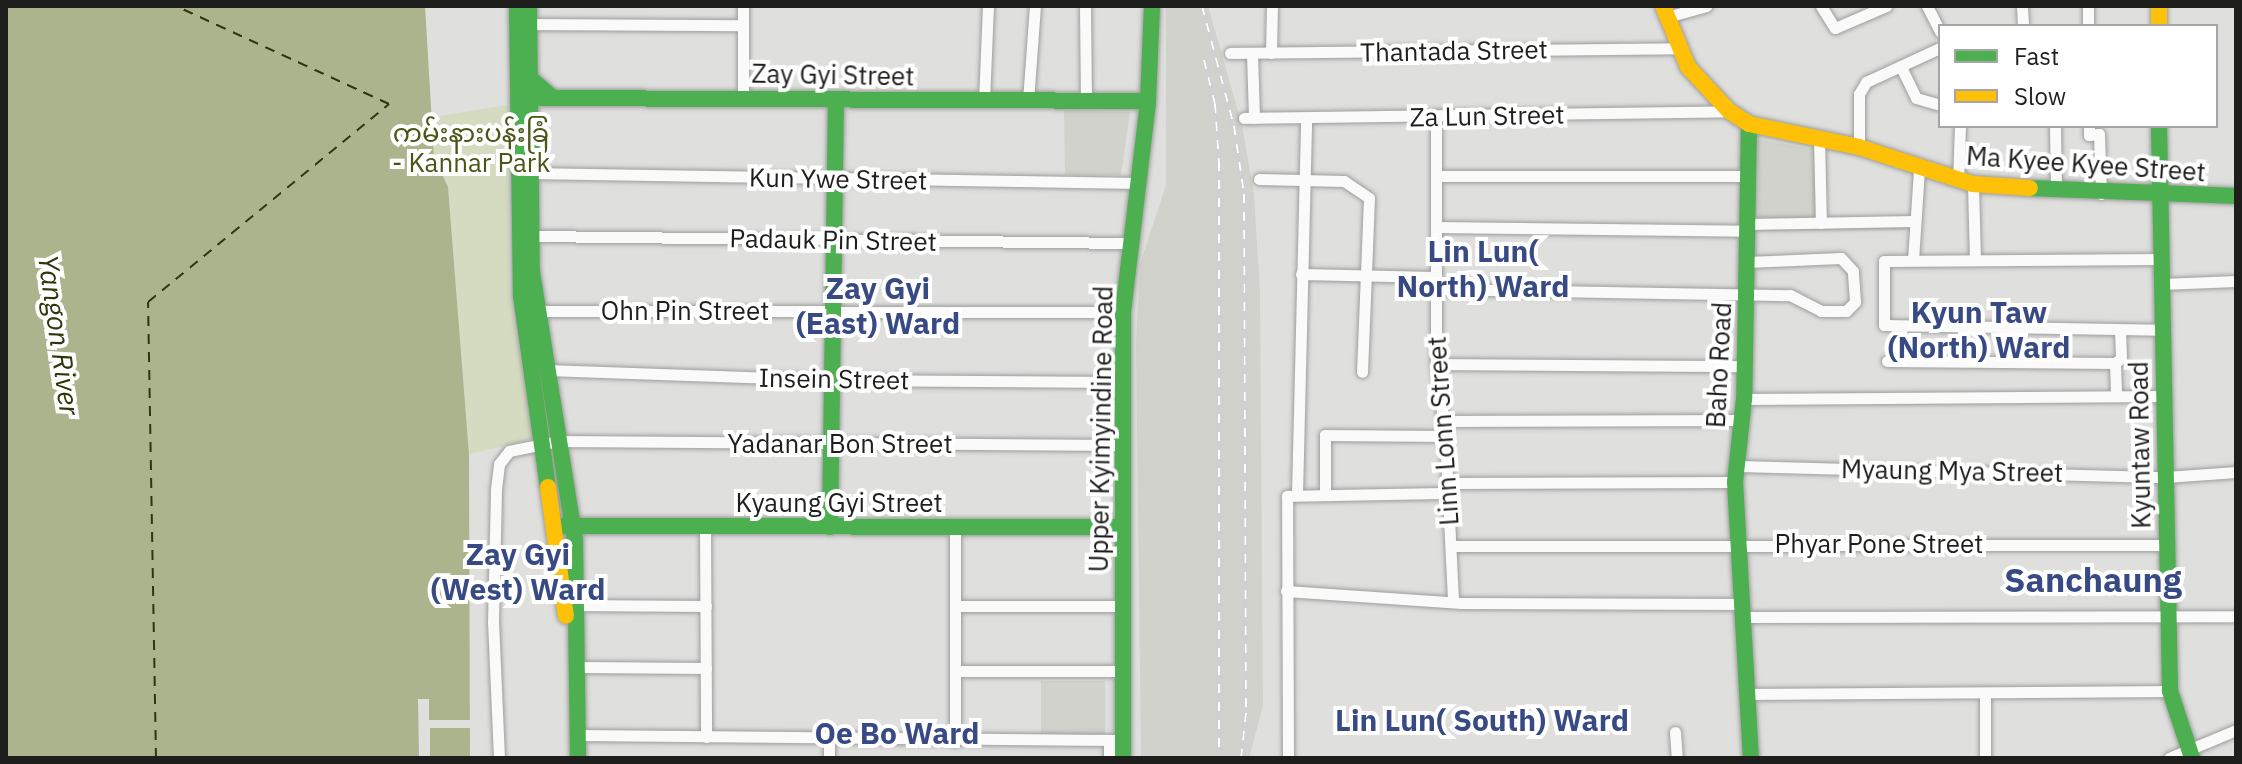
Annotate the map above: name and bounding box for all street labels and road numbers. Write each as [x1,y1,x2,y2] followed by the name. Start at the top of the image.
[1360,34,1548,68] street label: Thantada Street
[751,58,915,92] street label: Zay Gyi Street
[1409,99,1565,133] street label: Za Lun Street
[1965,140,2207,188] street label: Ma Kyee Kyee Street
[749,162,927,196] street label: Kun Ywe Street
[729,223,937,257] street label: Padauk Pin Street
[1083,285,1119,573] street label: Upper Kyimyindine Road
[601,295,769,327] street label: Ohn Pin Street
[1700,301,1738,429] street label: Baho Road
[1421,335,1465,527] street label: Linn Lonn Street
[2123,361,2157,529] street label: Kyuntaw Road
[758,362,910,396] street label: Insein Street
[727,428,953,460] street label: Yadanar Bon Street
[1841,453,2063,489] street label: Myaung Mya Street
[735,487,943,519] street label: Kyaung Gyi Street
[1775,528,1983,560] street label: Phyar Pone Street

